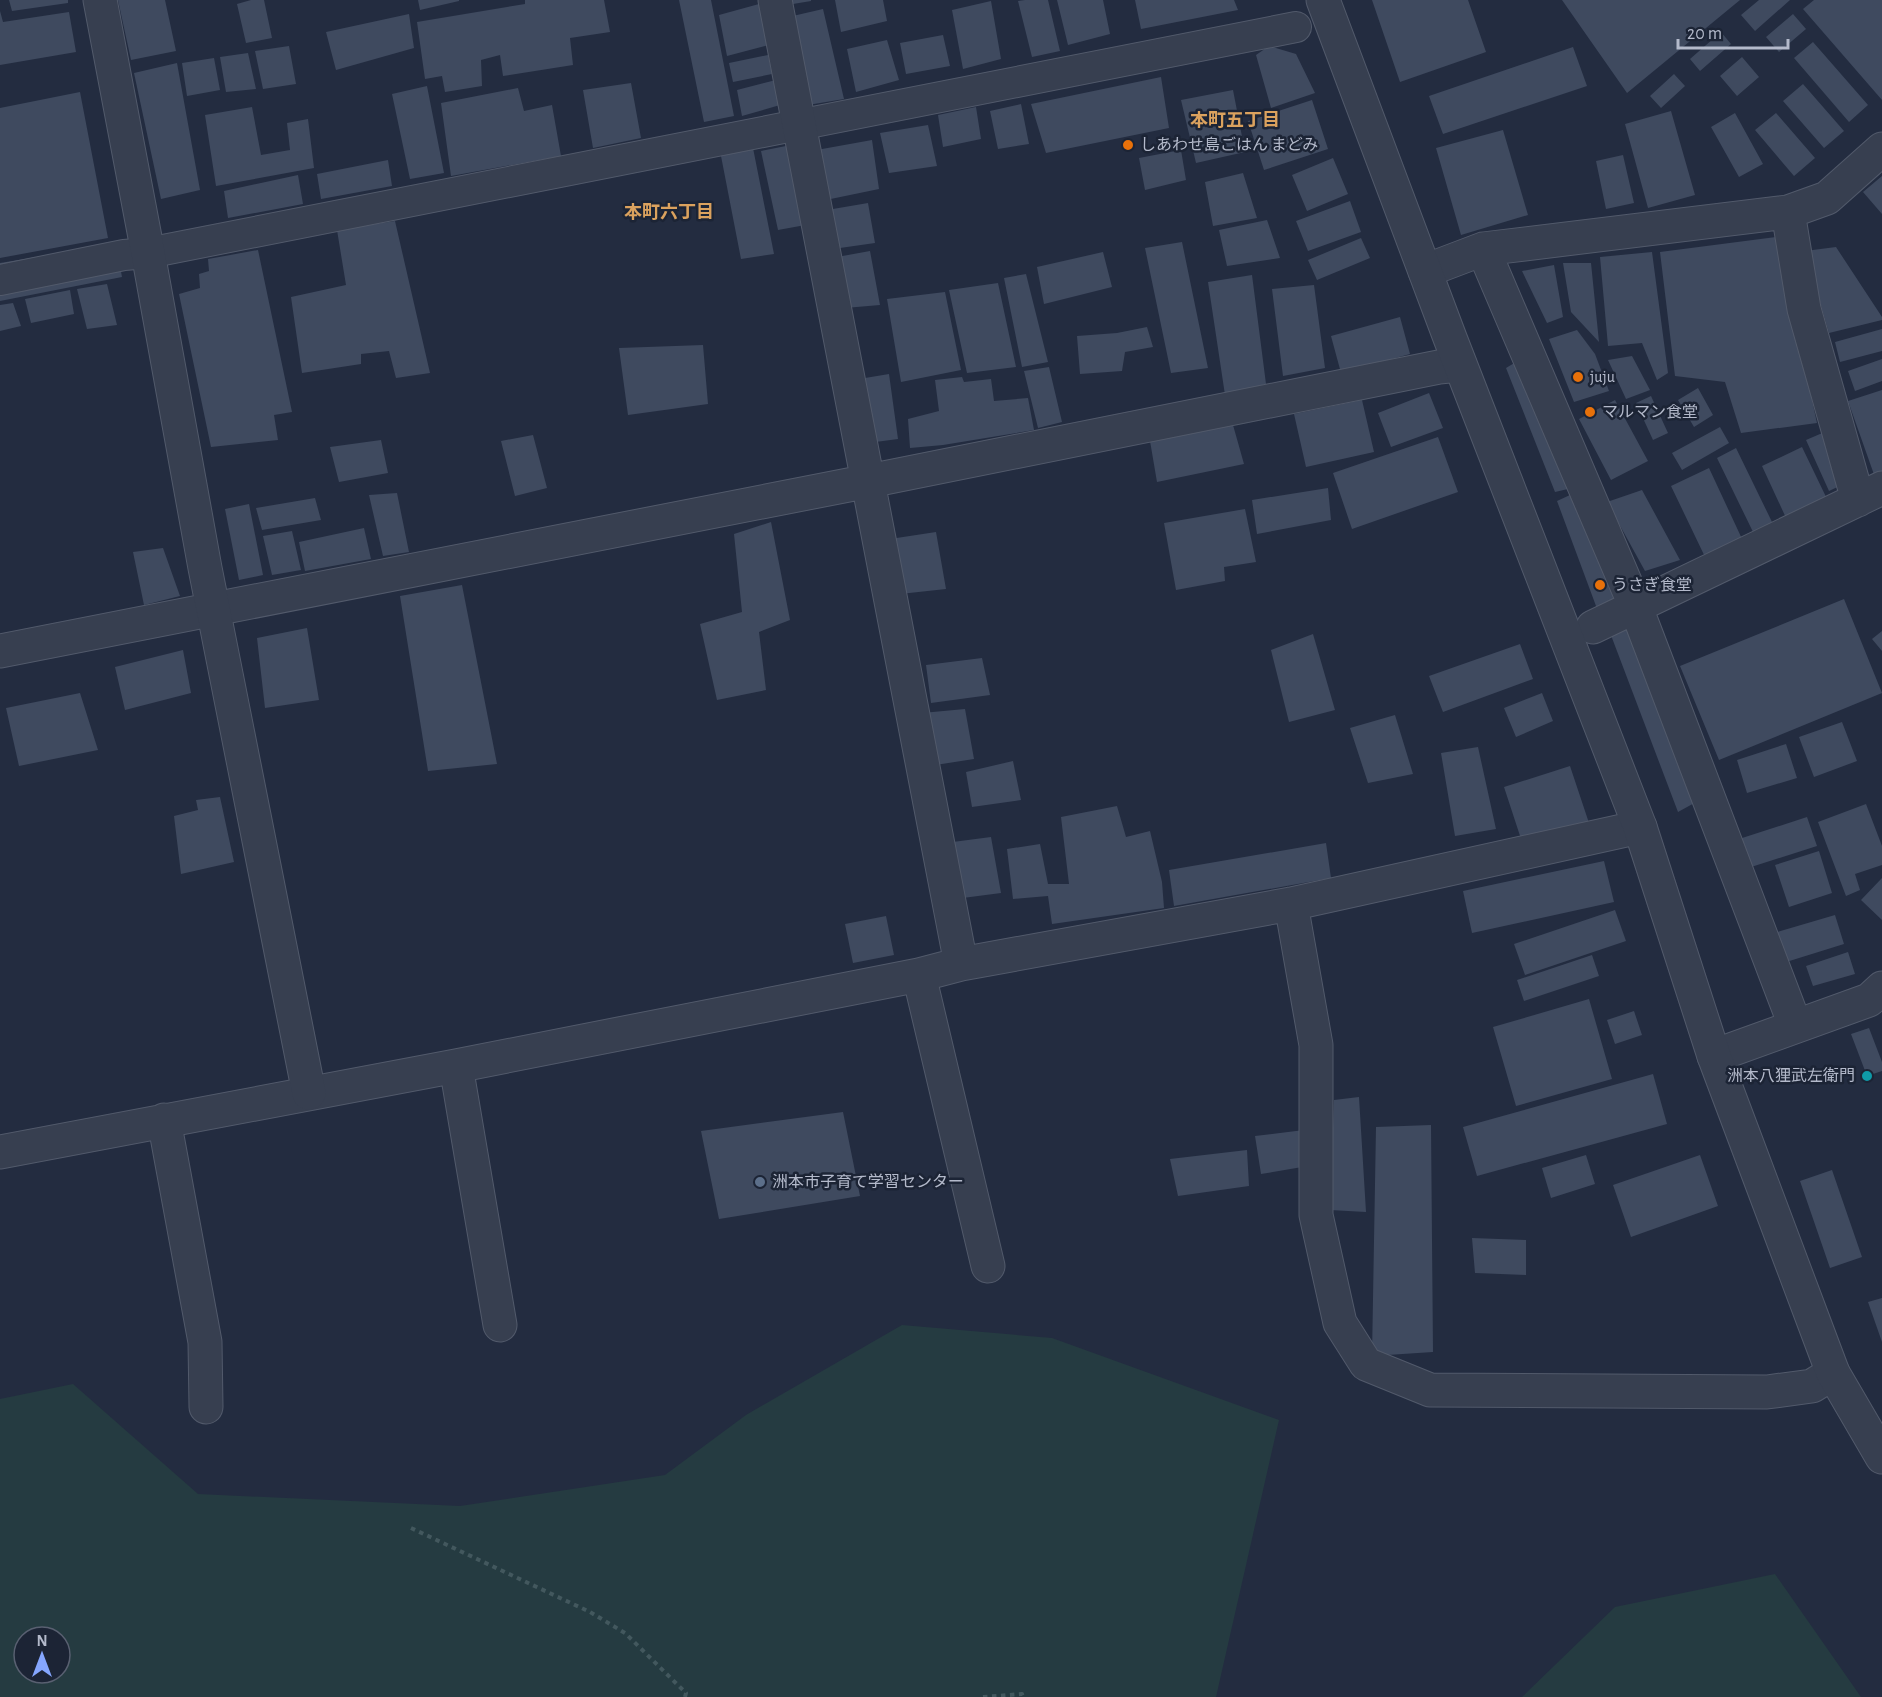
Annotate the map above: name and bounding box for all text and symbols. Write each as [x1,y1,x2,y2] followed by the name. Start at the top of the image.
[1678,12,1788,50] scale bar
[1687,25,1722,43] text: 20 m
[1190,111,1280,130] district label: 本町五丁目
[1140,136,1318,153] place label: しあわせ島ごはん まどみ
[1121,138,1135,152] marker: しあわせ島ごはん まどみ
[624,203,714,222] district label: 本町六丁目
[1590,369,1615,386] place label: juju
[1571,370,1585,384] marker: juju
[1602,404,1698,420] place label: マルマン食堂
[1583,405,1597,419] marker: マルマン食堂
[1612,576,1692,593] place label: うさぎ食堂
[1593,578,1607,592] marker: うさぎ食堂
[1727,1067,1855,1084] place label: 洲本八狸武左衛門
[1860,1069,1874,1083] marker: 洲本八狸武左衛門
[772,1173,964,1190] place label: 洲本市子育て学習センター
[753,1175,767,1189] marker: 洲本市子育て学習センター
[12,1625,72,1685] north arrow
[36,1633,48,1649] text: N

